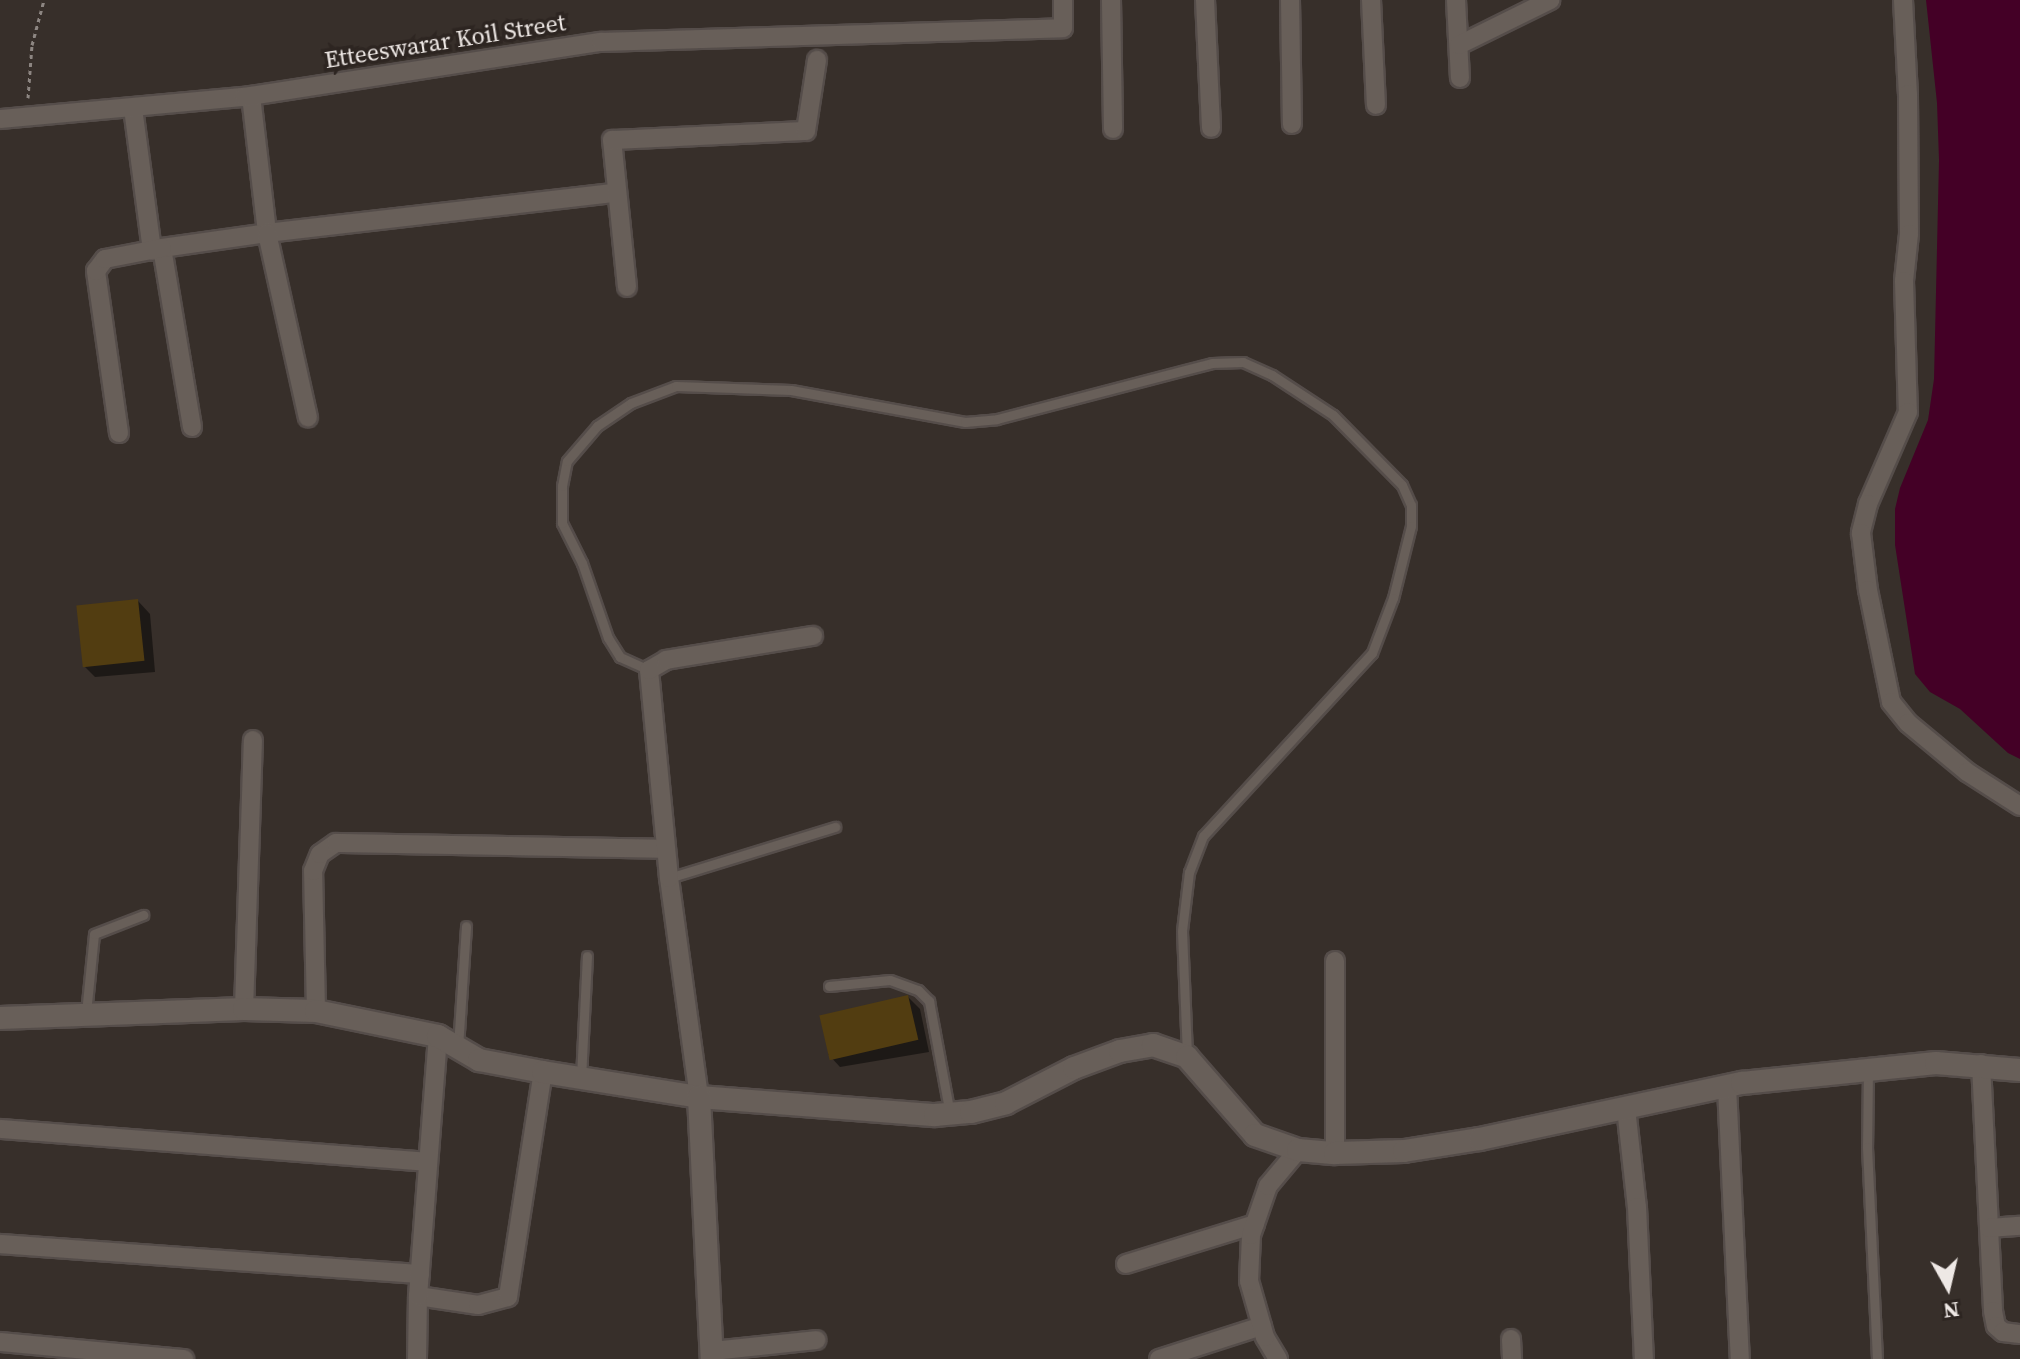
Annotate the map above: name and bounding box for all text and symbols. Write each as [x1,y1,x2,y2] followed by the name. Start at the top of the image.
[322,8,568,74] street label: Etteeswarar Koil Street
[1908,1247,1988,1327] north arrow
[1941,1295,1961,1327] text: N

